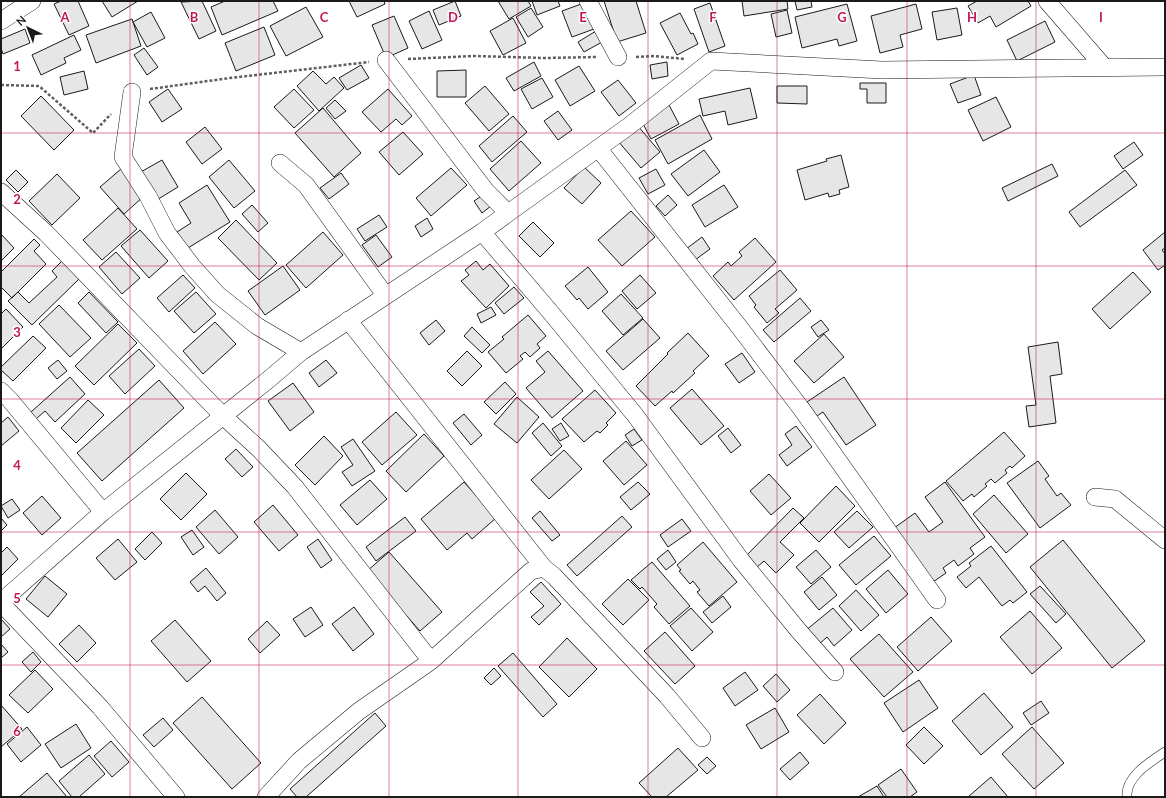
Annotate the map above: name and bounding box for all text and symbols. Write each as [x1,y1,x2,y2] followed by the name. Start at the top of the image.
[8,8,48,48] north arrow
[59,9,70,25] text: A
[190,9,199,25] text: B
[320,9,329,25] text: C
[448,9,458,25] text: D
[579,9,587,25] text: E
[709,9,717,25] text: F
[837,9,847,25] text: G
[967,9,977,25] text: H
[1099,9,1103,25] text: I
[13,13,28,28] text: N
[13,58,21,74] text: 1
[13,191,21,207] text: 2
[13,324,21,340] text: 3
[13,457,21,473] text: 4
[13,590,21,606] text: 5
[13,723,21,739] text: 6

